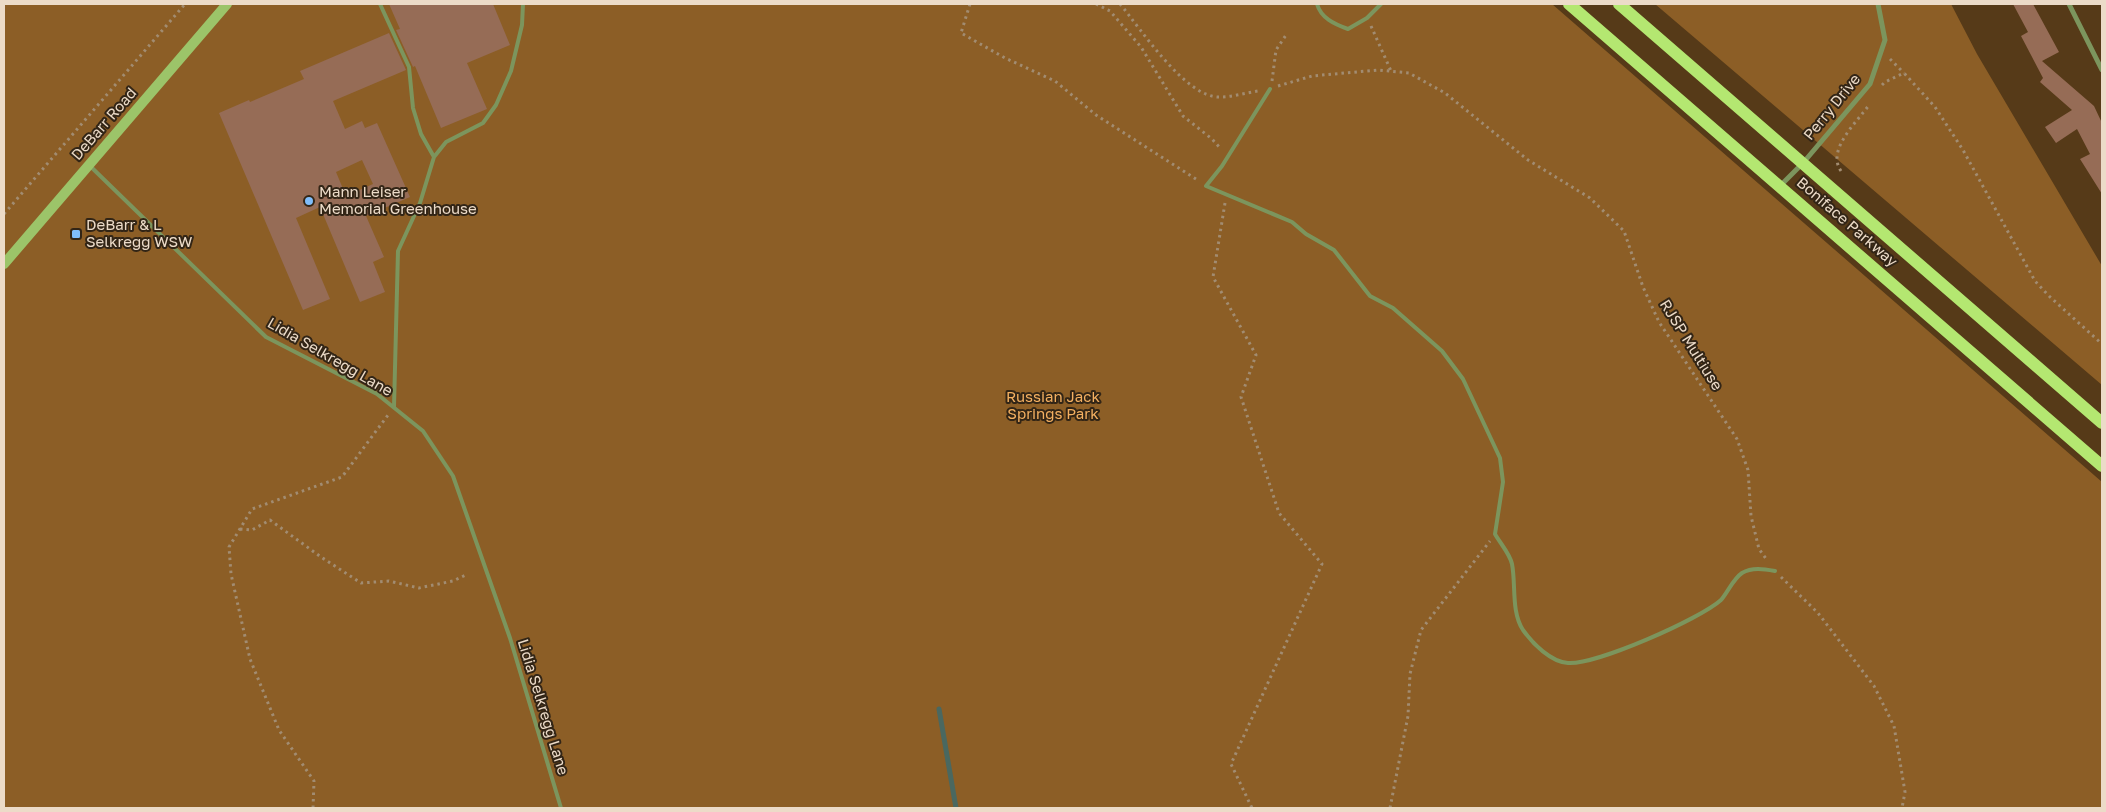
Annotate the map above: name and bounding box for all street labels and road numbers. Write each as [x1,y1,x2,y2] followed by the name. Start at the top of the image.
[1799,69,1864,143] street label: Perry Drive
[67,84,140,163] street label: DeBarr Road
[1794,173,1902,270] street label: Boniface Parkway
[1657,296,1727,393] street label: RJSP Multiuse
[265,313,396,399] street label: Lidia Selkregg Lane
[515,636,573,777] street label: Lidia Selkregg Lane

